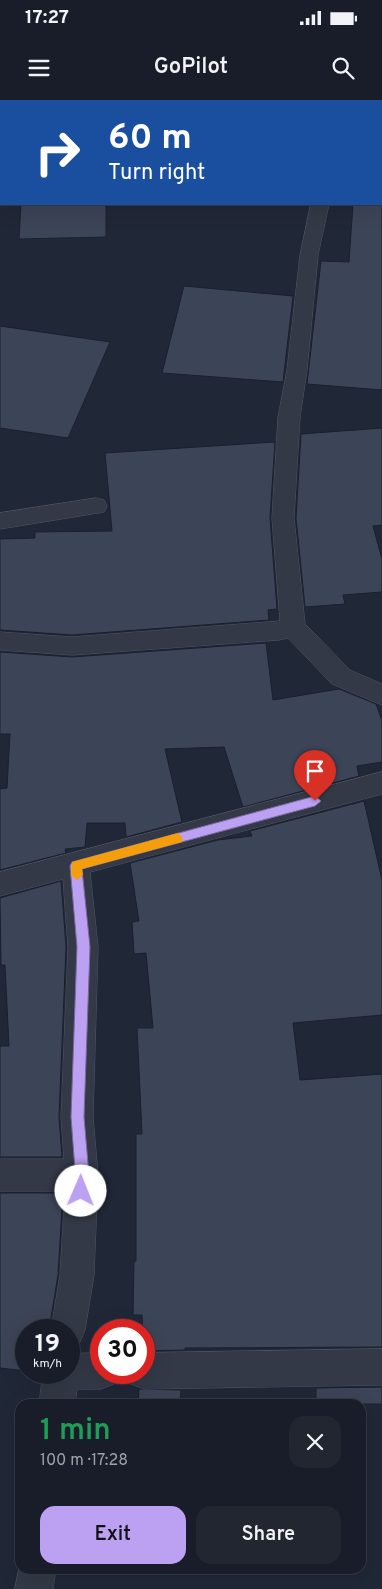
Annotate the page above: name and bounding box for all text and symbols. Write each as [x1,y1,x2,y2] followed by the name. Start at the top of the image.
[25,6,69,30] text: 17:27
[25,54,53,82] icon: menu
[154,54,228,81] text: GoPilot
[329,54,357,82] icon: search
[108,117,192,161] text: 60 m
[25,120,90,185] icon: right
[108,160,205,187] text: Turn right
[294,750,336,801] pin
[301,757,329,785] icon: arrive
[54,1164,106,1216] position arrow
[90,1319,155,1384] speed limit sign: 30
[35,1329,60,1361] text: 19
[33,1356,62,1372] text: km/h
[40,1413,111,1450] text: 1 min
[289,1416,341,1468] button: close
[40,1451,128,1471] text: 100 m · 17:28
[40,1506,186,1564] button: Exit
[196,1506,341,1564] button: Share

